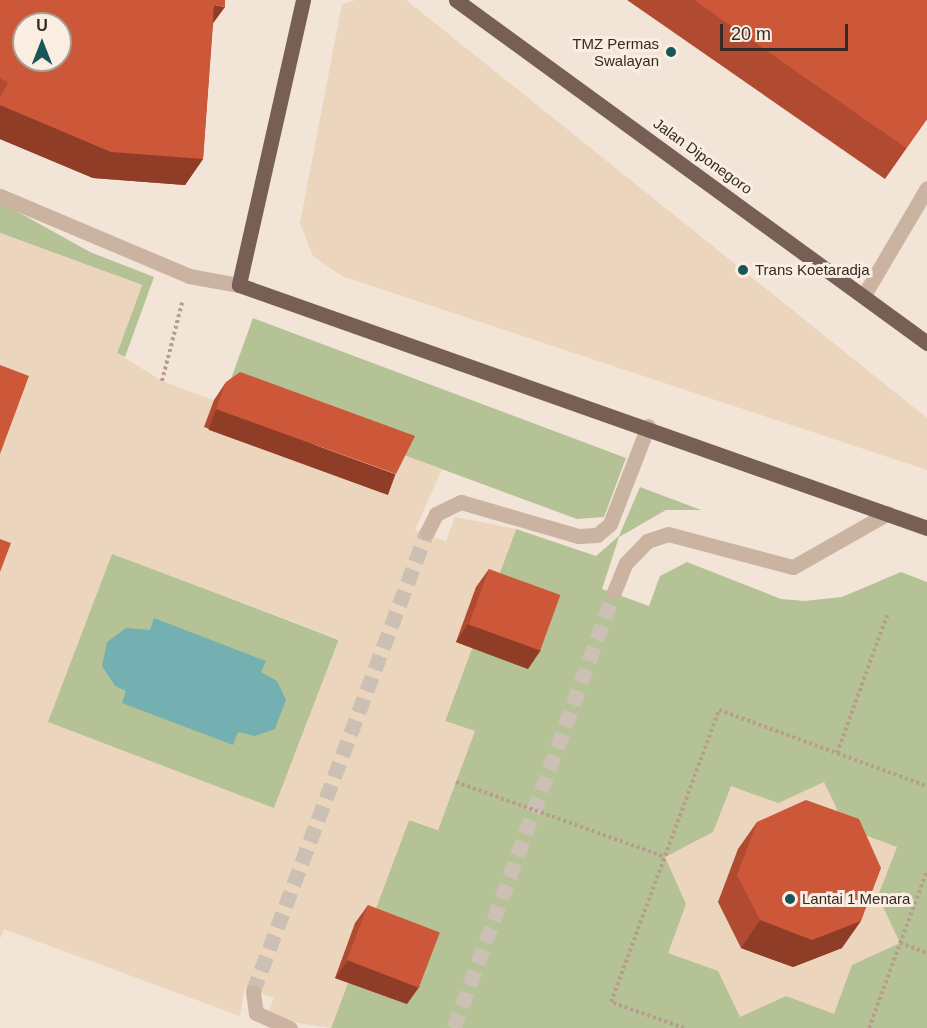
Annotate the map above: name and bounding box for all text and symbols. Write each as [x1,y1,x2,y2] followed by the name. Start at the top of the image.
[12,12,72,72] north arrow
[723,12,850,50] scale bar
[36,17,48,34] text: U
[731,24,771,44] text: 20 m
[572,34,659,69] place label: TMZ Permas Swalayan
[664,45,678,59] marker: TMZ Permas Swalayan
[650,114,756,198] street label: Jalan Diponegoro
[755,261,870,279] place label: Trans Koetaradja
[736,263,750,277] marker: Trans Koetaradja
[802,890,910,908] place label: Lantai 1 Menara
[783,892,797,906] marker: Lantai 1 Menara

